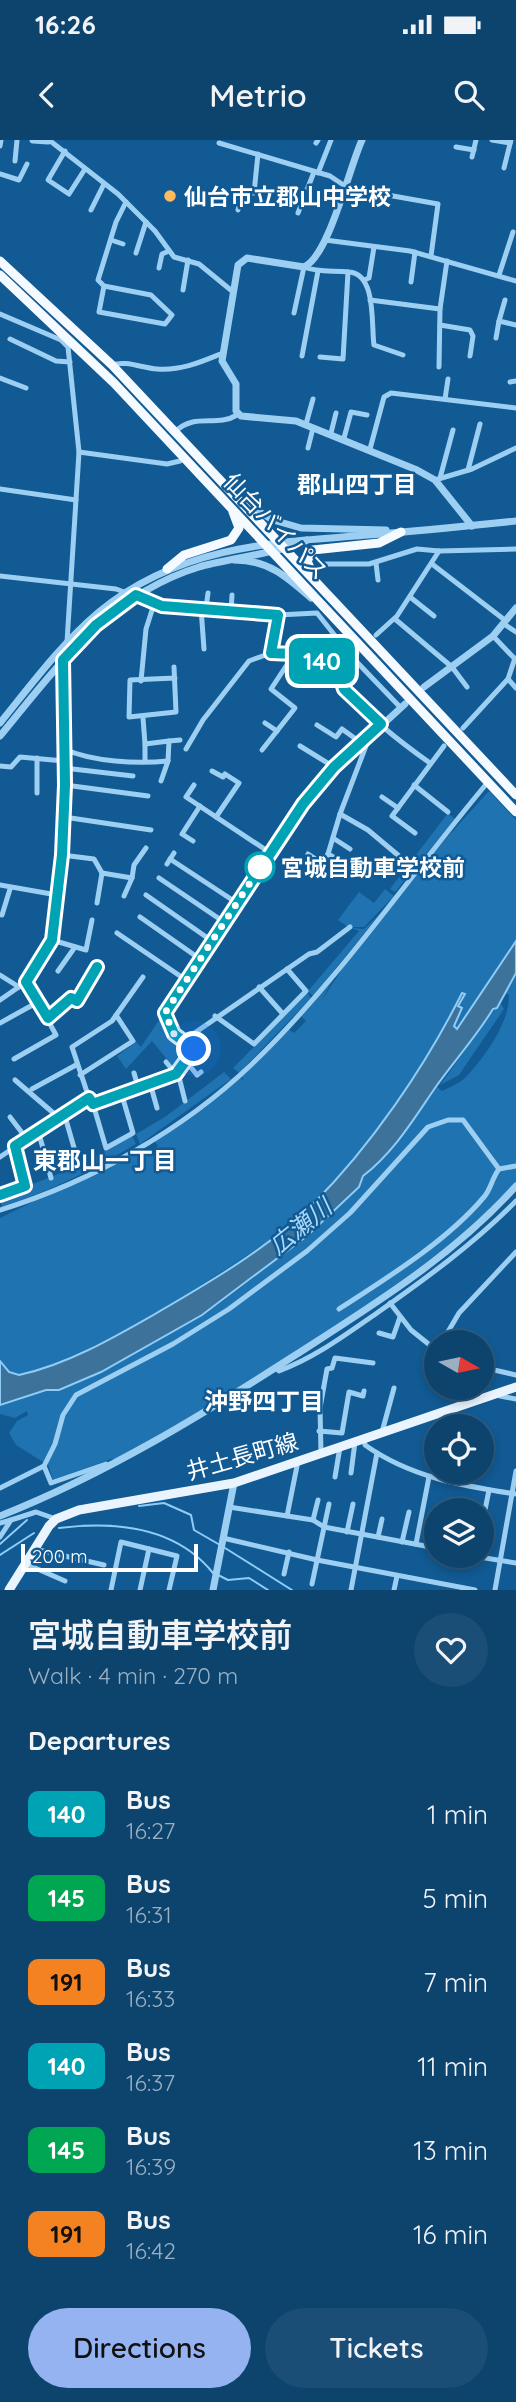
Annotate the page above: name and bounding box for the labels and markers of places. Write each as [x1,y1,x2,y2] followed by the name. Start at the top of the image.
[184,182,391,211] place label: 仙台市立郡山中学校
[162,188,178,204] marker: 仙台市立郡山中学校
[245,852,275,882] marker: 宮城自動車学校前
[281,853,465,882] place label: 宮城自動車学校前

